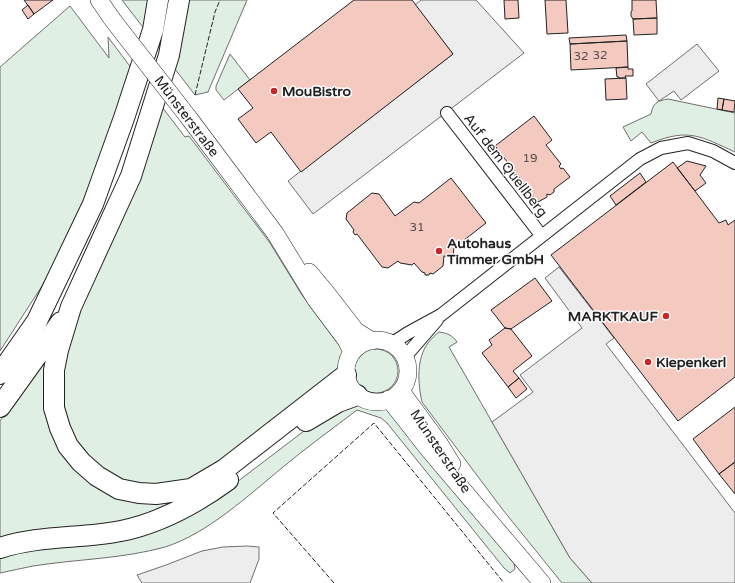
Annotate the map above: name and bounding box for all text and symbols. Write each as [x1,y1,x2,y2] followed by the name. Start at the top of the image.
[592,48,608,62] house number: 32
[573,49,589,63] house number: 32
[151,72,223,160] street label: Münsterstraße
[282,83,351,100] place label: MouBistro
[269,86,279,96] marker: MouBistro
[460,110,551,220] street label: Auf dem Quellberg
[522,151,538,165] house number: 19
[409,220,425,234] house number: 31
[446,235,544,268] place label: Autohaus Timmer GmbH
[434,246,444,256] marker: Autohaus Timmer GmbH
[568,308,658,325] place label: MARKTKAUF
[661,311,671,321] marker: MARKTKAUF
[656,354,726,371] place label: Kiepenkerl
[643,357,653,367] marker: Kiepenkerl
[406,406,475,496] street label: Münsterstraße

